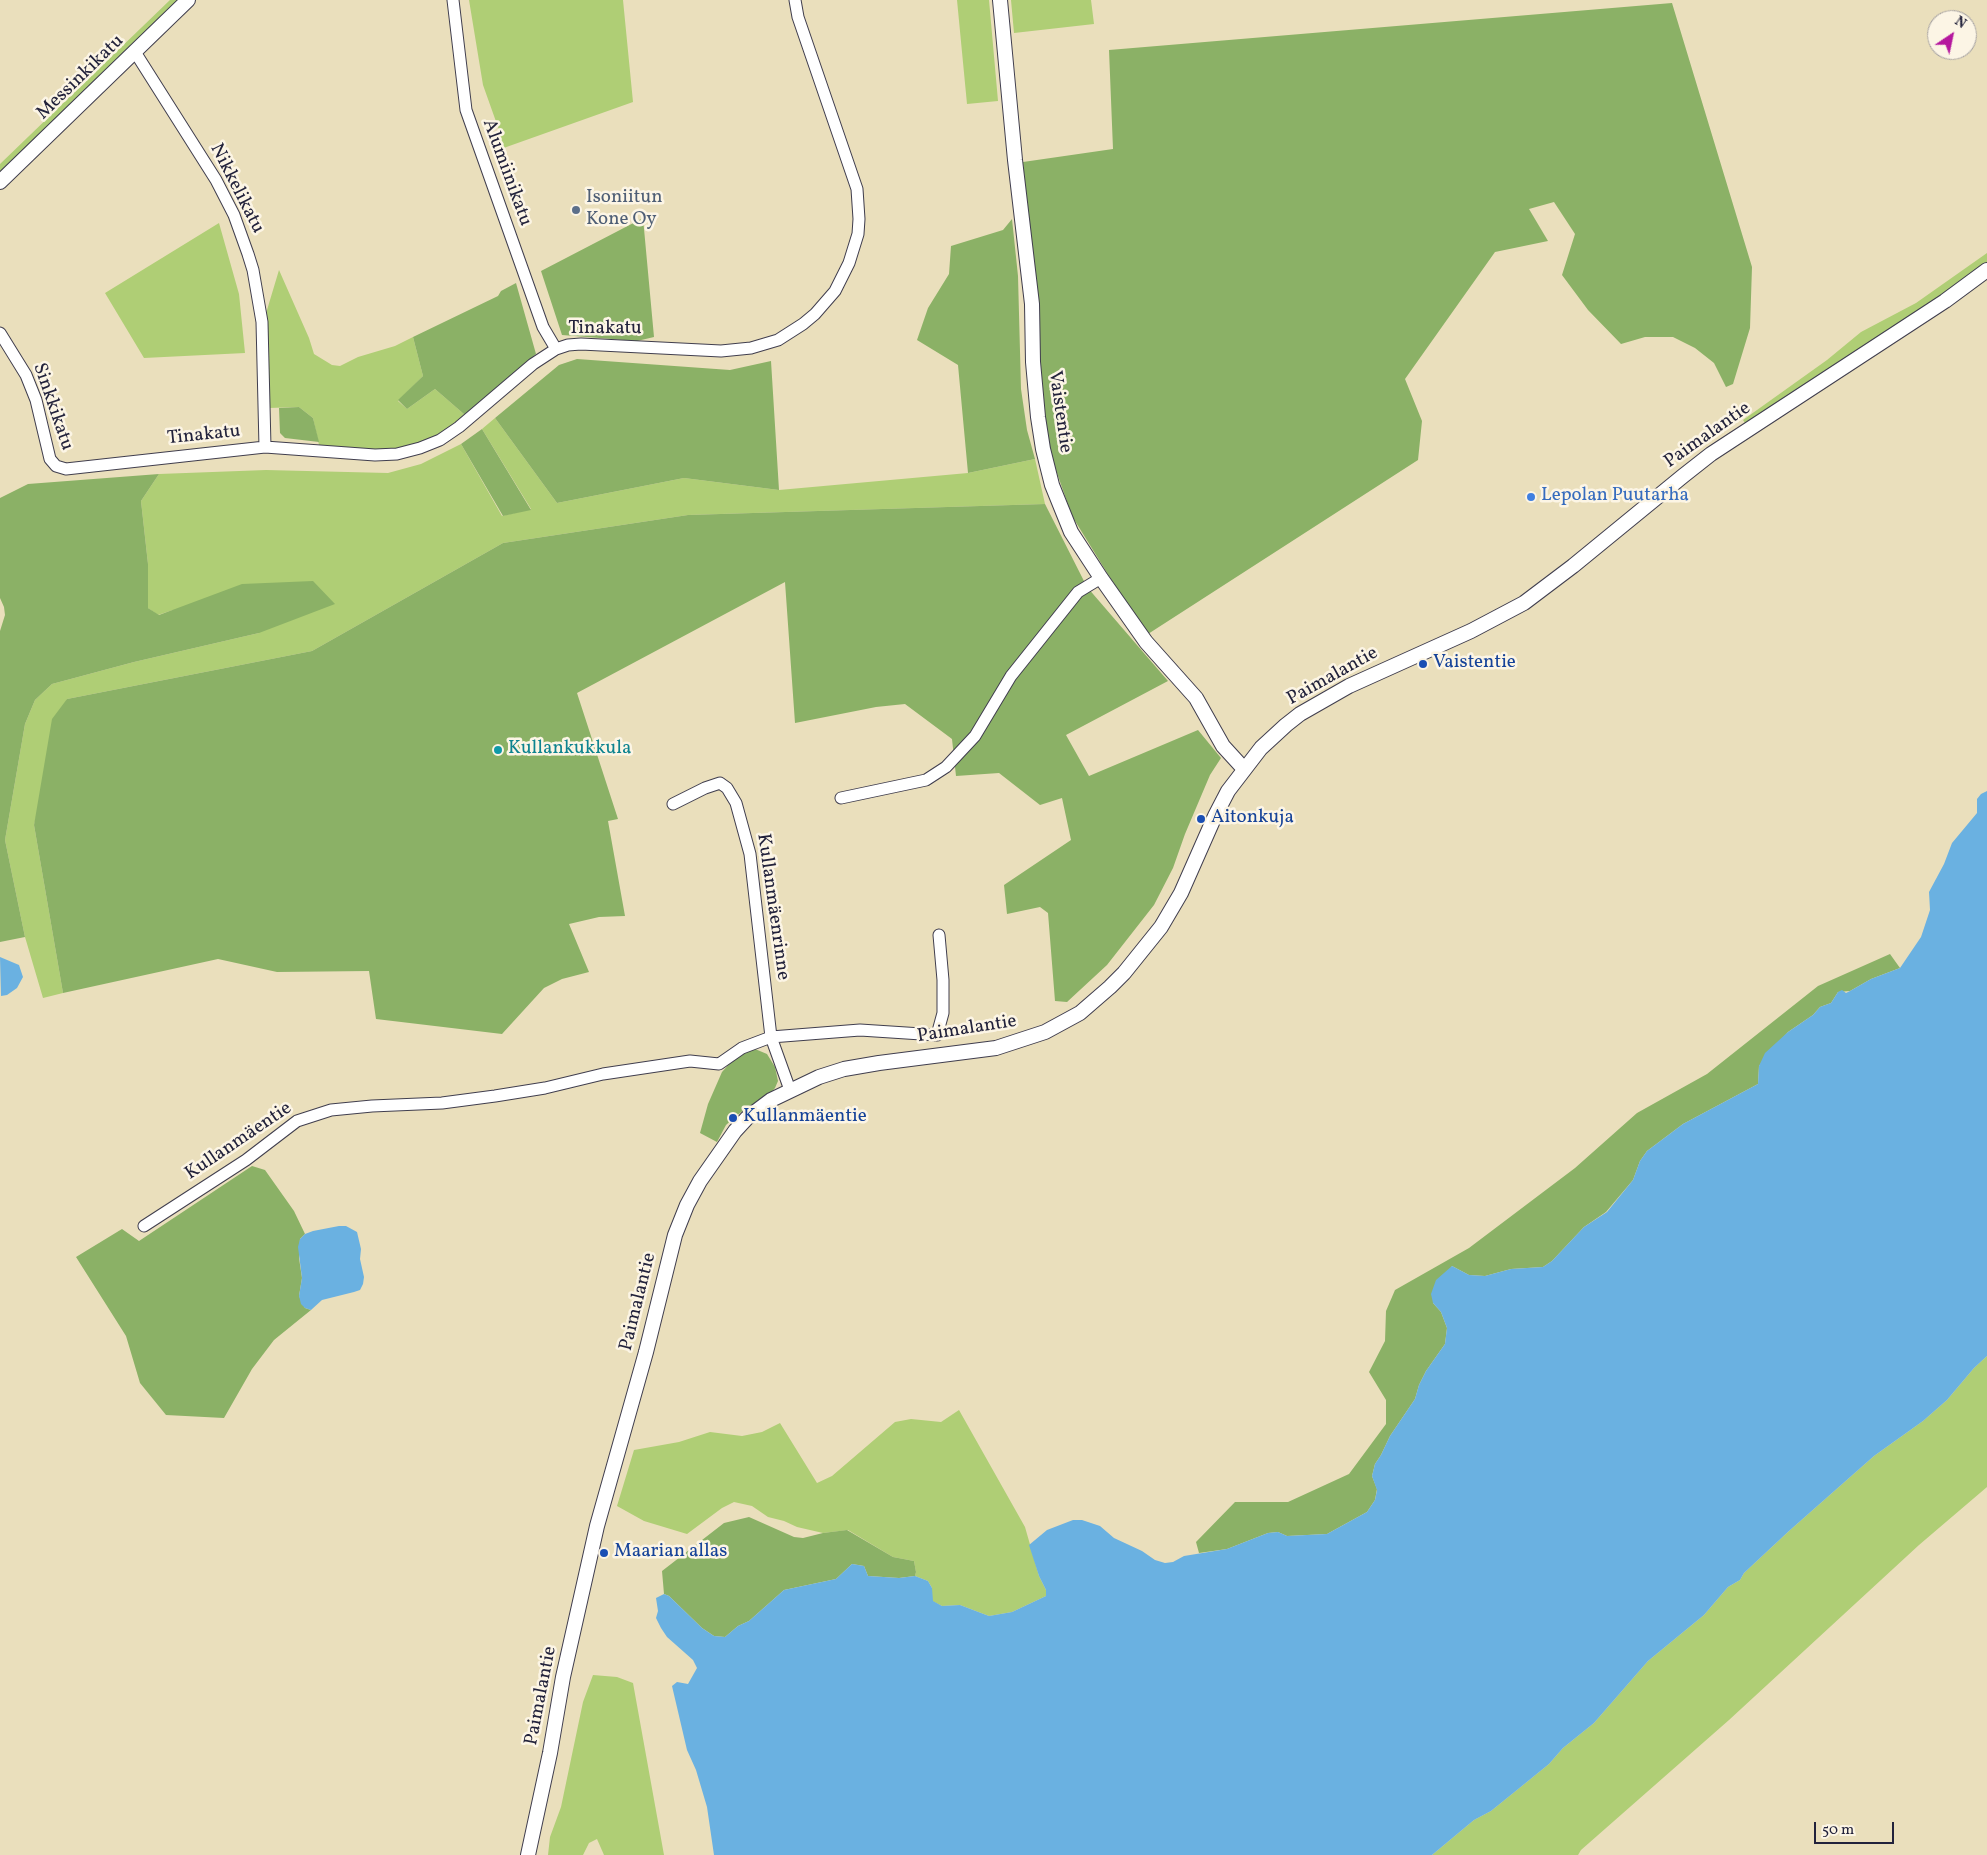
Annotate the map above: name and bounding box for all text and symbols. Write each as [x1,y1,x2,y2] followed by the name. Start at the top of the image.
[1927,10,1977,60] north arrow
[1951,12,1970,34] text: N
[33,31,129,125] street label: Messinkikatu
[476,116,536,230] street label: Alumiinikatu
[204,140,268,238] street label: Nikkelikatu
[586,188,662,232] place label: Isoniitun Kone Oy
[570,204,582,216] marker: Isoniitun Kone Oy
[568,319,642,341] street label: Tinakatu
[26,360,78,454] street label: Sinkkikatu
[1042,369,1076,455] street label: Vaistentie
[1660,398,1756,474] street label: Paimalantie
[166,421,242,451] street label: Tinakatu
[1541,486,1689,508] place label: Lepolan Puutarha
[1525,491,1537,503] marker: Lepolan Puutarha
[1284,643,1382,711] street label: Paimalantie
[1433,653,1516,675] place label: Vaistentie
[1417,658,1429,670] marker: Vaistentie
[508,739,631,761] place label: Kullankukkula
[492,744,504,756] marker: Kullankukkula
[1211,808,1294,830] place label: Aitonkuja
[1195,813,1207,825] marker: Aitonkuja
[750,832,794,982] street label: Kullanmäenrinne
[916,1011,1018,1049] street label: Paimalantie
[181,1098,297,1186] street label: Kullanmäentie
[743,1107,867,1129] place label: Kullanmäentie
[727,1112,739,1124] marker: Kullanmäentie
[616,1251,662,1353] street label: Paimalantie
[614,1542,727,1564] place label: Maarian allas
[598,1547,610,1559] marker: Maarian allas
[521,1645,563,1747] street label: Paimalantie
[1817,1812,1897,1844] scale bar
[1822,1820,1854,1841] text: 50 m

